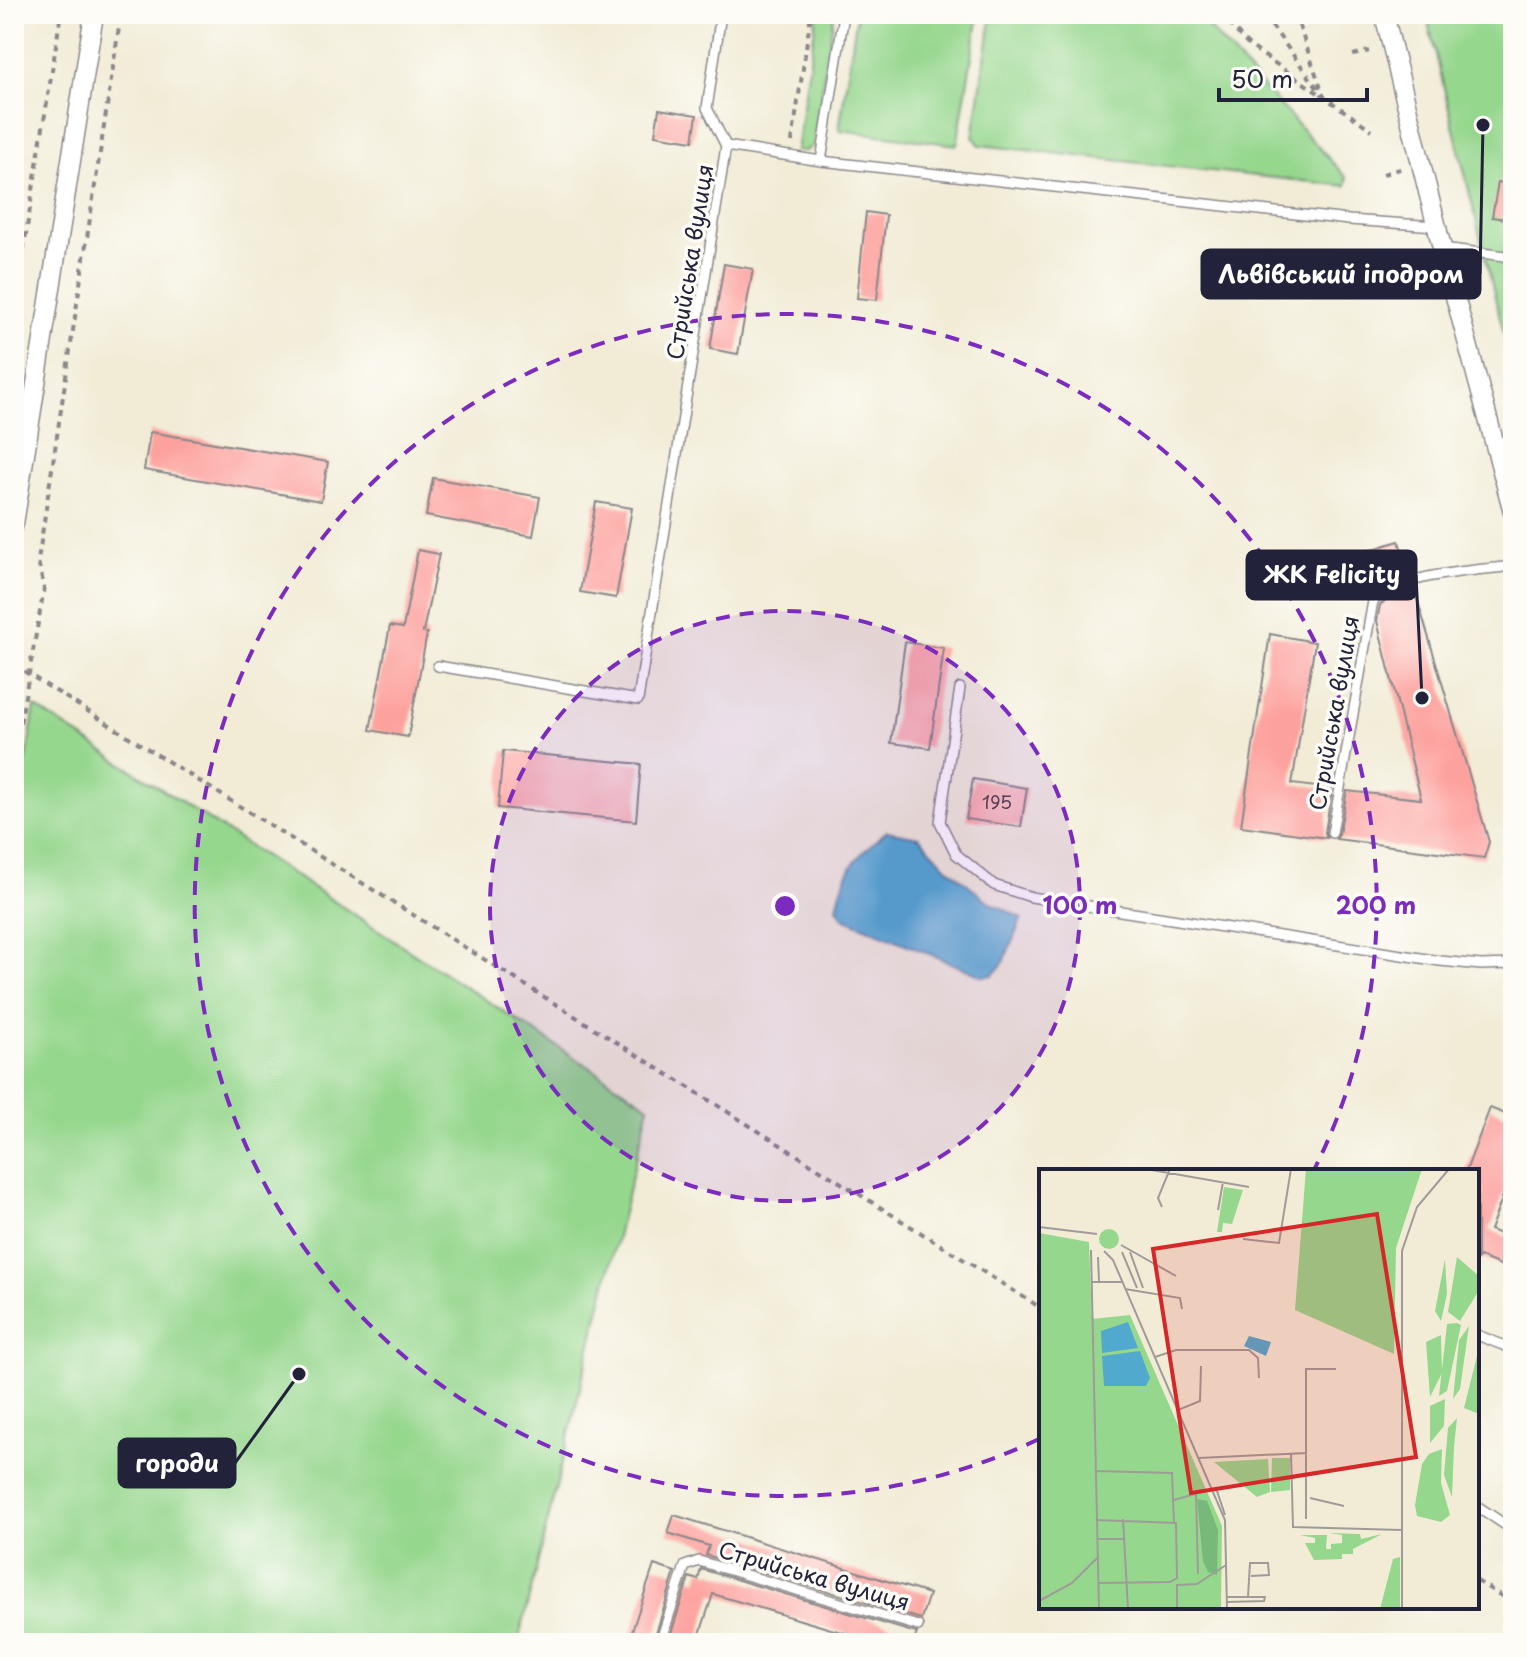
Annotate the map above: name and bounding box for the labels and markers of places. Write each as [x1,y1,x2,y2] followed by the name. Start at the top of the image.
[1202,250,1480,298] callout: Львівський іподром
[1247,551,1416,599] callout: ЖК Felicity
[771,892,799,920] centre of rings
[119,1439,235,1487] callout: городи

